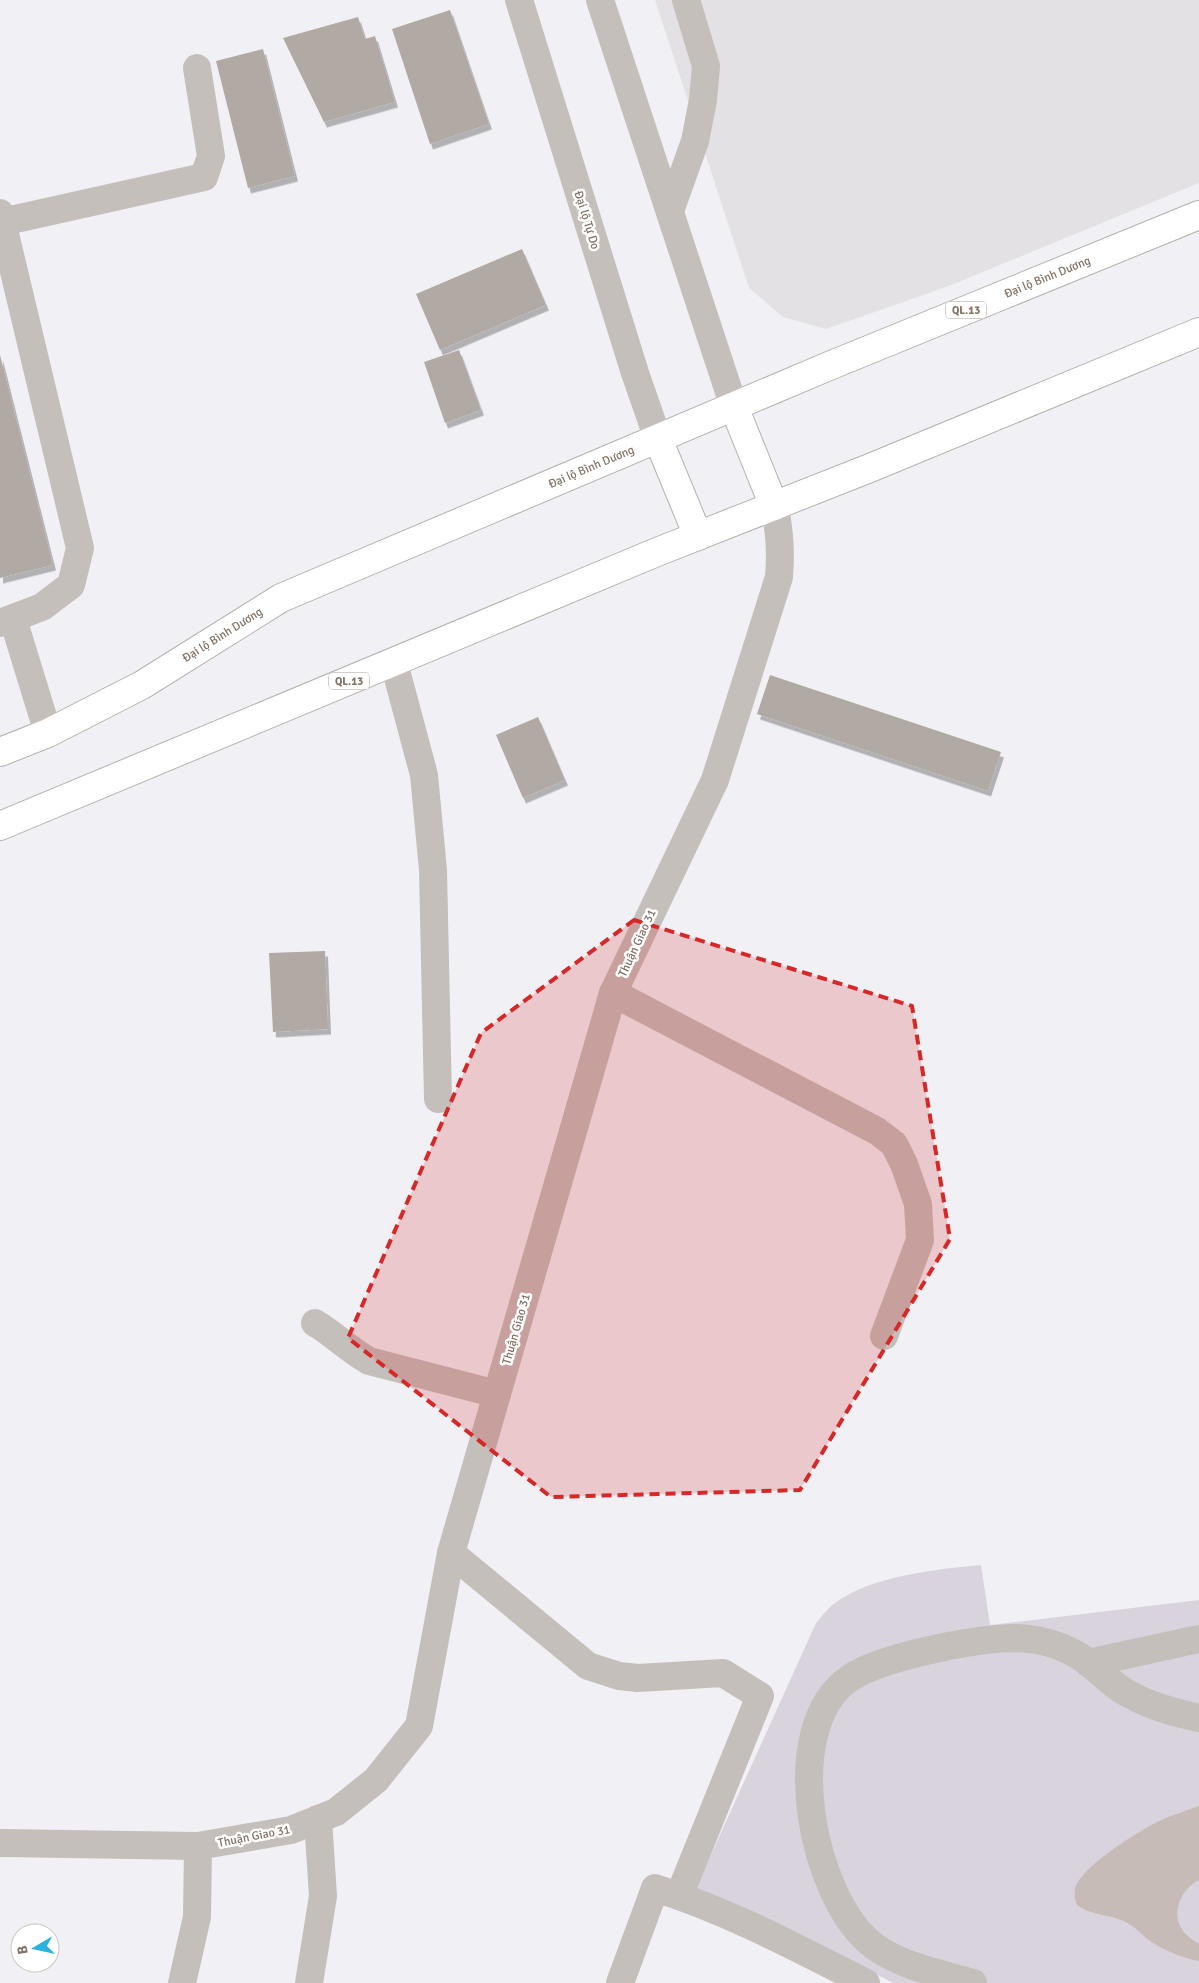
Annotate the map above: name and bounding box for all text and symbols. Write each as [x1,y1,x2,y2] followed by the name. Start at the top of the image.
[571,189,603,251] street label: Đại lộ Tự Do
[1002,253,1093,302] street label: Đại lộ Bình Dương
[946,302,986,318] road number: QL.13
[546,442,637,492] street label: Đại lộ Bình Dương
[180,604,266,666] street label: Đại lộ Bình Dương
[329,672,369,689] road number: QL.13
[615,907,660,980] street label: Thuận Giao 31
[499,1292,534,1366] street label: Thuận Giao 31
[217,1822,291,1851] street label: Thuận Giao 31
[10,1923,60,1973] north arrow
[14,1944,32,1956] text: B

